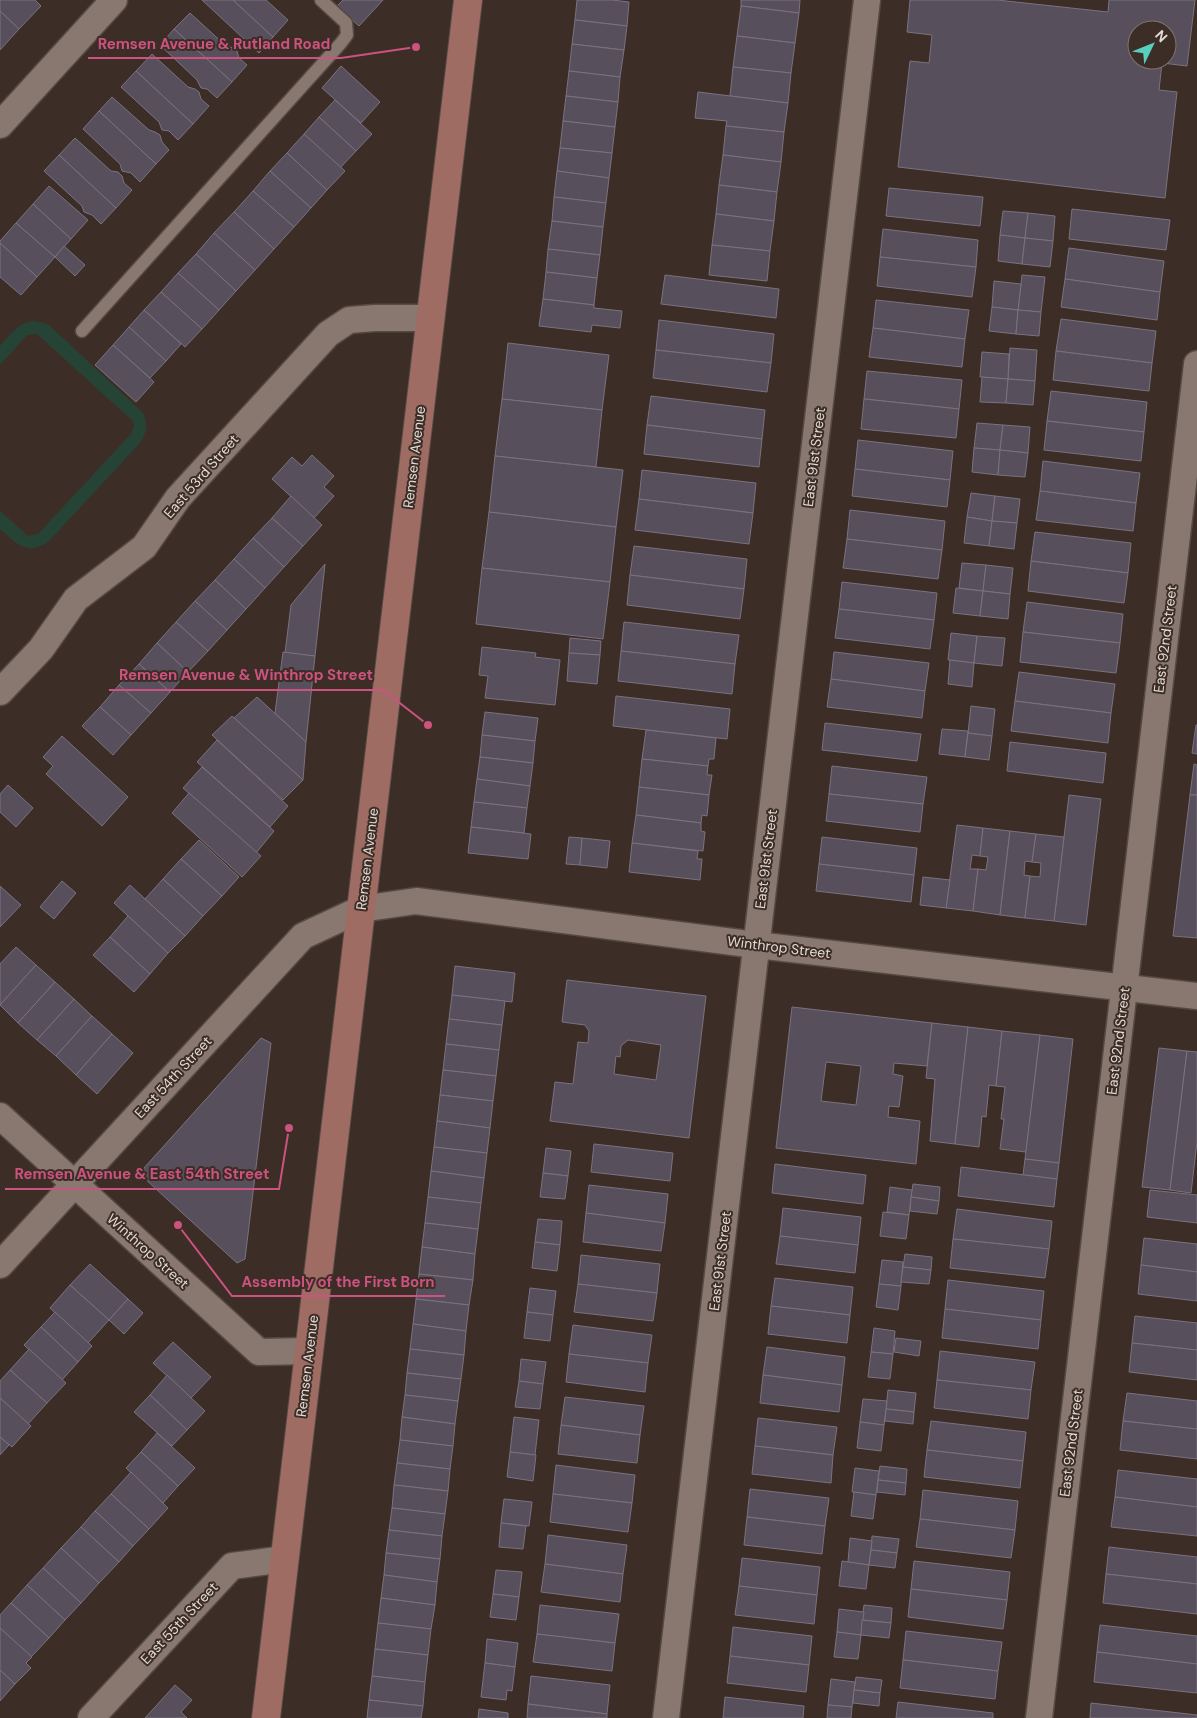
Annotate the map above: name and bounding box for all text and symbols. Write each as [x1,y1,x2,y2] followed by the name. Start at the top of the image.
[1127,20,1177,70] north arrow
[1151,26,1172,46] text: N
[88,28,341,58] callout: Remsen Avenue & Rutland Road
[98,34,330,54] text: Remsen Avenue & Rutland Road
[399,405,429,509] street label: Remsen Avenue
[799,406,829,508] street label: East 91st Street
[160,430,242,522] street label: East 53rd Street
[1149,584,1181,694] street label: East 92nd Street
[109,660,383,690] callout: Remsen Avenue & Winthrop Street
[119,665,373,685] text: Remsen Avenue & Winthrop Street
[352,807,382,911] street label: Remsen Avenue
[751,808,781,910] street label: East 91st Street
[726,932,832,962] street label: Winthrop Street
[1102,986,1134,1096] street label: East 92nd Street
[130,1032,216,1122] street label: East 54th Street
[5,1159,279,1189] callout: Remsen Avenue & East 54th Street
[15,1164,269,1184] text: Remsen Avenue & East 54th Street
[103,1210,193,1292] street label: Winthrop Street
[705,1210,735,1312] street label: East 91st Street
[232,1266,445,1296] callout: Assembly of the First Born
[241,1272,435,1292] text: Assembly of the First Born
[292,1314,322,1418] street label: Remsen Avenue
[1055,1388,1087,1498] street label: East 92nd Street
[136,1578,222,1668] street label: East 55th Street

